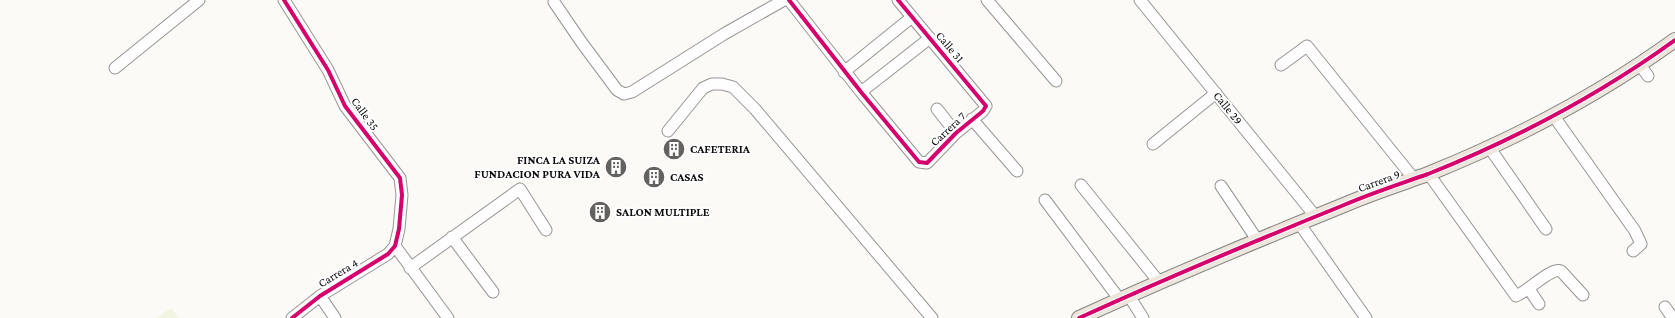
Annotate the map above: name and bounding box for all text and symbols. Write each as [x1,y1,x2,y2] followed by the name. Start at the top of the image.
[933,29,967,65] street label: Calle 31
[1211,89,1245,127] street label: Calle 29
[348,95,382,133] street label: Calle 35
[927,109,969,149] street label: Carrera 7
[661,136,687,162] building icon: CAFETERIA
[690,142,751,156] place label: CAFETERIA
[474,153,601,181] place label: FINCA LA SUIZA FUNDACION PURA VIDA
[603,154,629,180] building icon: FINCA LA SUIZA FUNDACION PURA VIDA
[641,164,667,190] building icon: CASAS
[1356,167,1402,195] street label: Carrera 9
[670,170,703,184] place label: CASAS
[587,199,613,225] building icon: SALON MULTIPLE
[616,205,710,219] place label: SALON MULTIPLE
[315,256,361,290] street label: Carrera 4

